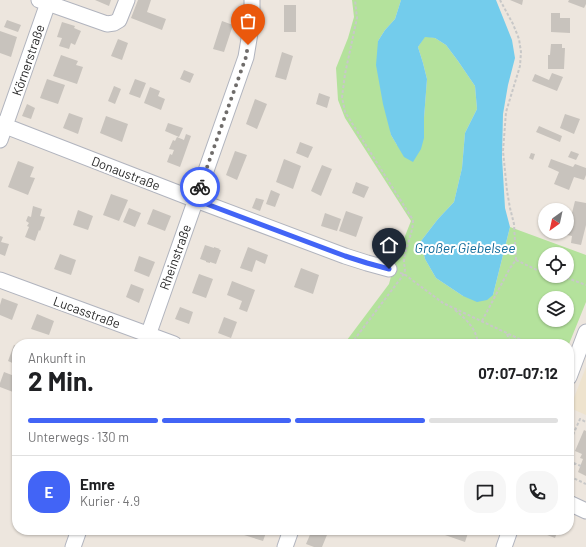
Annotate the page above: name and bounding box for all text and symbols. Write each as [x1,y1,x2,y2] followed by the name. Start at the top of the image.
[231,4,265,45] pin
[237,10,259,32] icon: bag
[8,22,48,98] street label: Körnerstraße
[89,153,163,193] street label: Donaustraße
[180,167,220,207] courier
[189,176,211,198] icon: bike
[538,203,574,239] north arrow
[538,203,574,327] map controls
[156,222,194,292] street label: Rheinstraße
[372,228,406,269] pin
[378,234,400,256] icon: home
[415,239,515,256] water label: Großer Giebelsee
[538,247,574,283] button: locate
[538,291,574,327] button: layers
[51,292,123,332] street label: Lucasstraße
[28,350,86,366] text: Ankunft in
[478,364,558,382] text: 07:07–07:12
[28,365,94,396] text: 2 Min.
[28,429,129,445] text: Unterwegs · 130 m
[464,471,506,513] button: chat
[516,471,558,513] button: phone
[80,475,115,493] text: Emre
[45,483,53,501] text: E
[80,493,140,509] text: Kurier · 4.9

